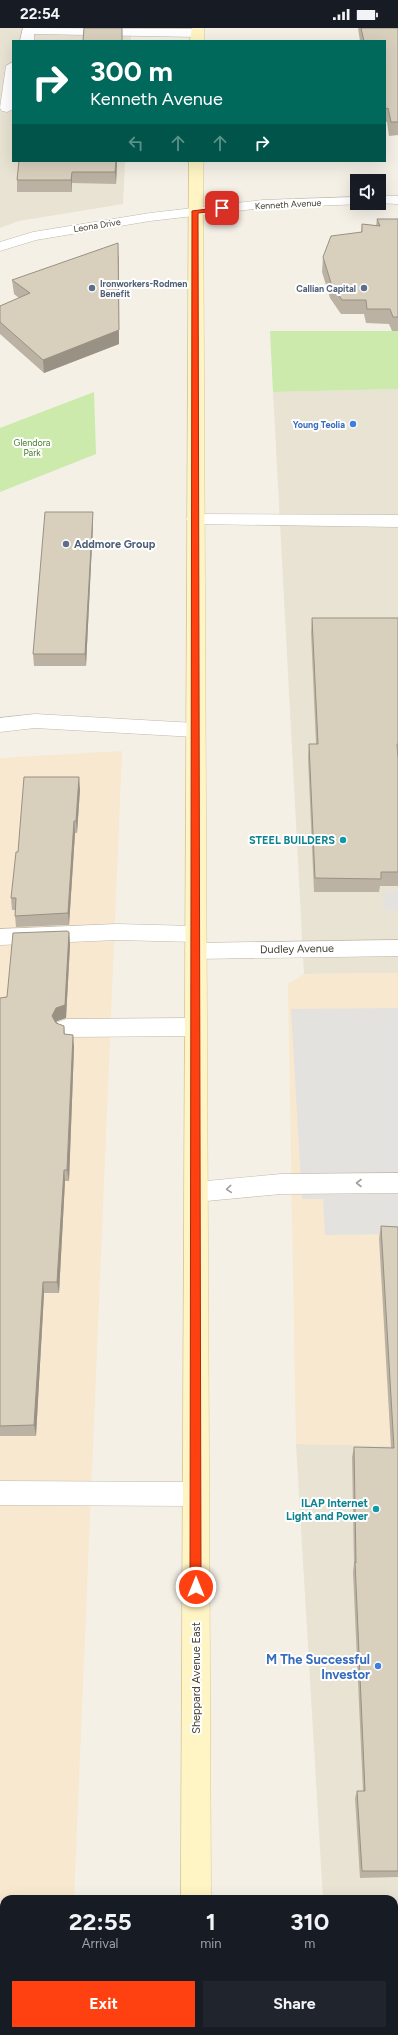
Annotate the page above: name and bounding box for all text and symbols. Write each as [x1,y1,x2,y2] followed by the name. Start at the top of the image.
[20,5,60,23] text: 22:54
[90,54,173,88] text: 300 m
[24,56,76,108] icon: right
[90,88,223,110] text: Kenneth Avenue
[125,132,147,154] icon: left
[167,132,189,154] icon: ahead
[209,132,231,154] icon: ahead
[251,132,273,154] icon: right
[350,174,386,210] map controls
[350,174,386,210] button: sound
[205,191,239,225] pin
[211,197,233,219] icon: arrive
[255,197,322,211] street label: Kenneth Avenue
[73,216,121,234] street label: Leona Drive
[100,278,187,299] place label: Ironworkers-Rodmen Benefit
[87,283,97,293] marker: Ironworkers-Rodmen Benefit
[296,283,356,294] place label: Callian Capital
[359,283,369,293] marker: Callian Capital
[293,419,345,430] place label: Young Teolia
[348,419,358,429] marker: Young Teolia
[14,437,51,458] park label: Glendora Park
[74,538,156,551] place label: Addmore Group
[61,539,71,549] marker: Addmore Group
[249,834,335,847] place label: STEEL BUILDERS
[338,835,348,845] marker: STEEL BUILDERS
[260,942,334,956] street label: Dudley Avenue
[356,1179,362,1187] one-way arrow
[226,1184,232,1193] one-way arrow
[286,1497,369,1523] place label: ILAP Internet Light and Power
[371,1504,381,1514] marker: ILAP Internet Light and Power
[175,1566,217,1608] position arrow
[190,1622,203,1734] street label: Sheppard Avenue East
[266,1652,370,1682] place label: M The Successful Investor
[373,1661,383,1671] marker: M The Successful Investor
[69,1907,132,1936] text: 22:55
[206,1907,216,1936] text: 1
[290,1907,329,1936] text: 310
[82,1936,118,1951] text: Arrival
[200,1936,222,1951] text: min
[304,1936,315,1951] text: m
[12,1981,195,2027] button: Exit
[203,1981,386,2027] button: Share

